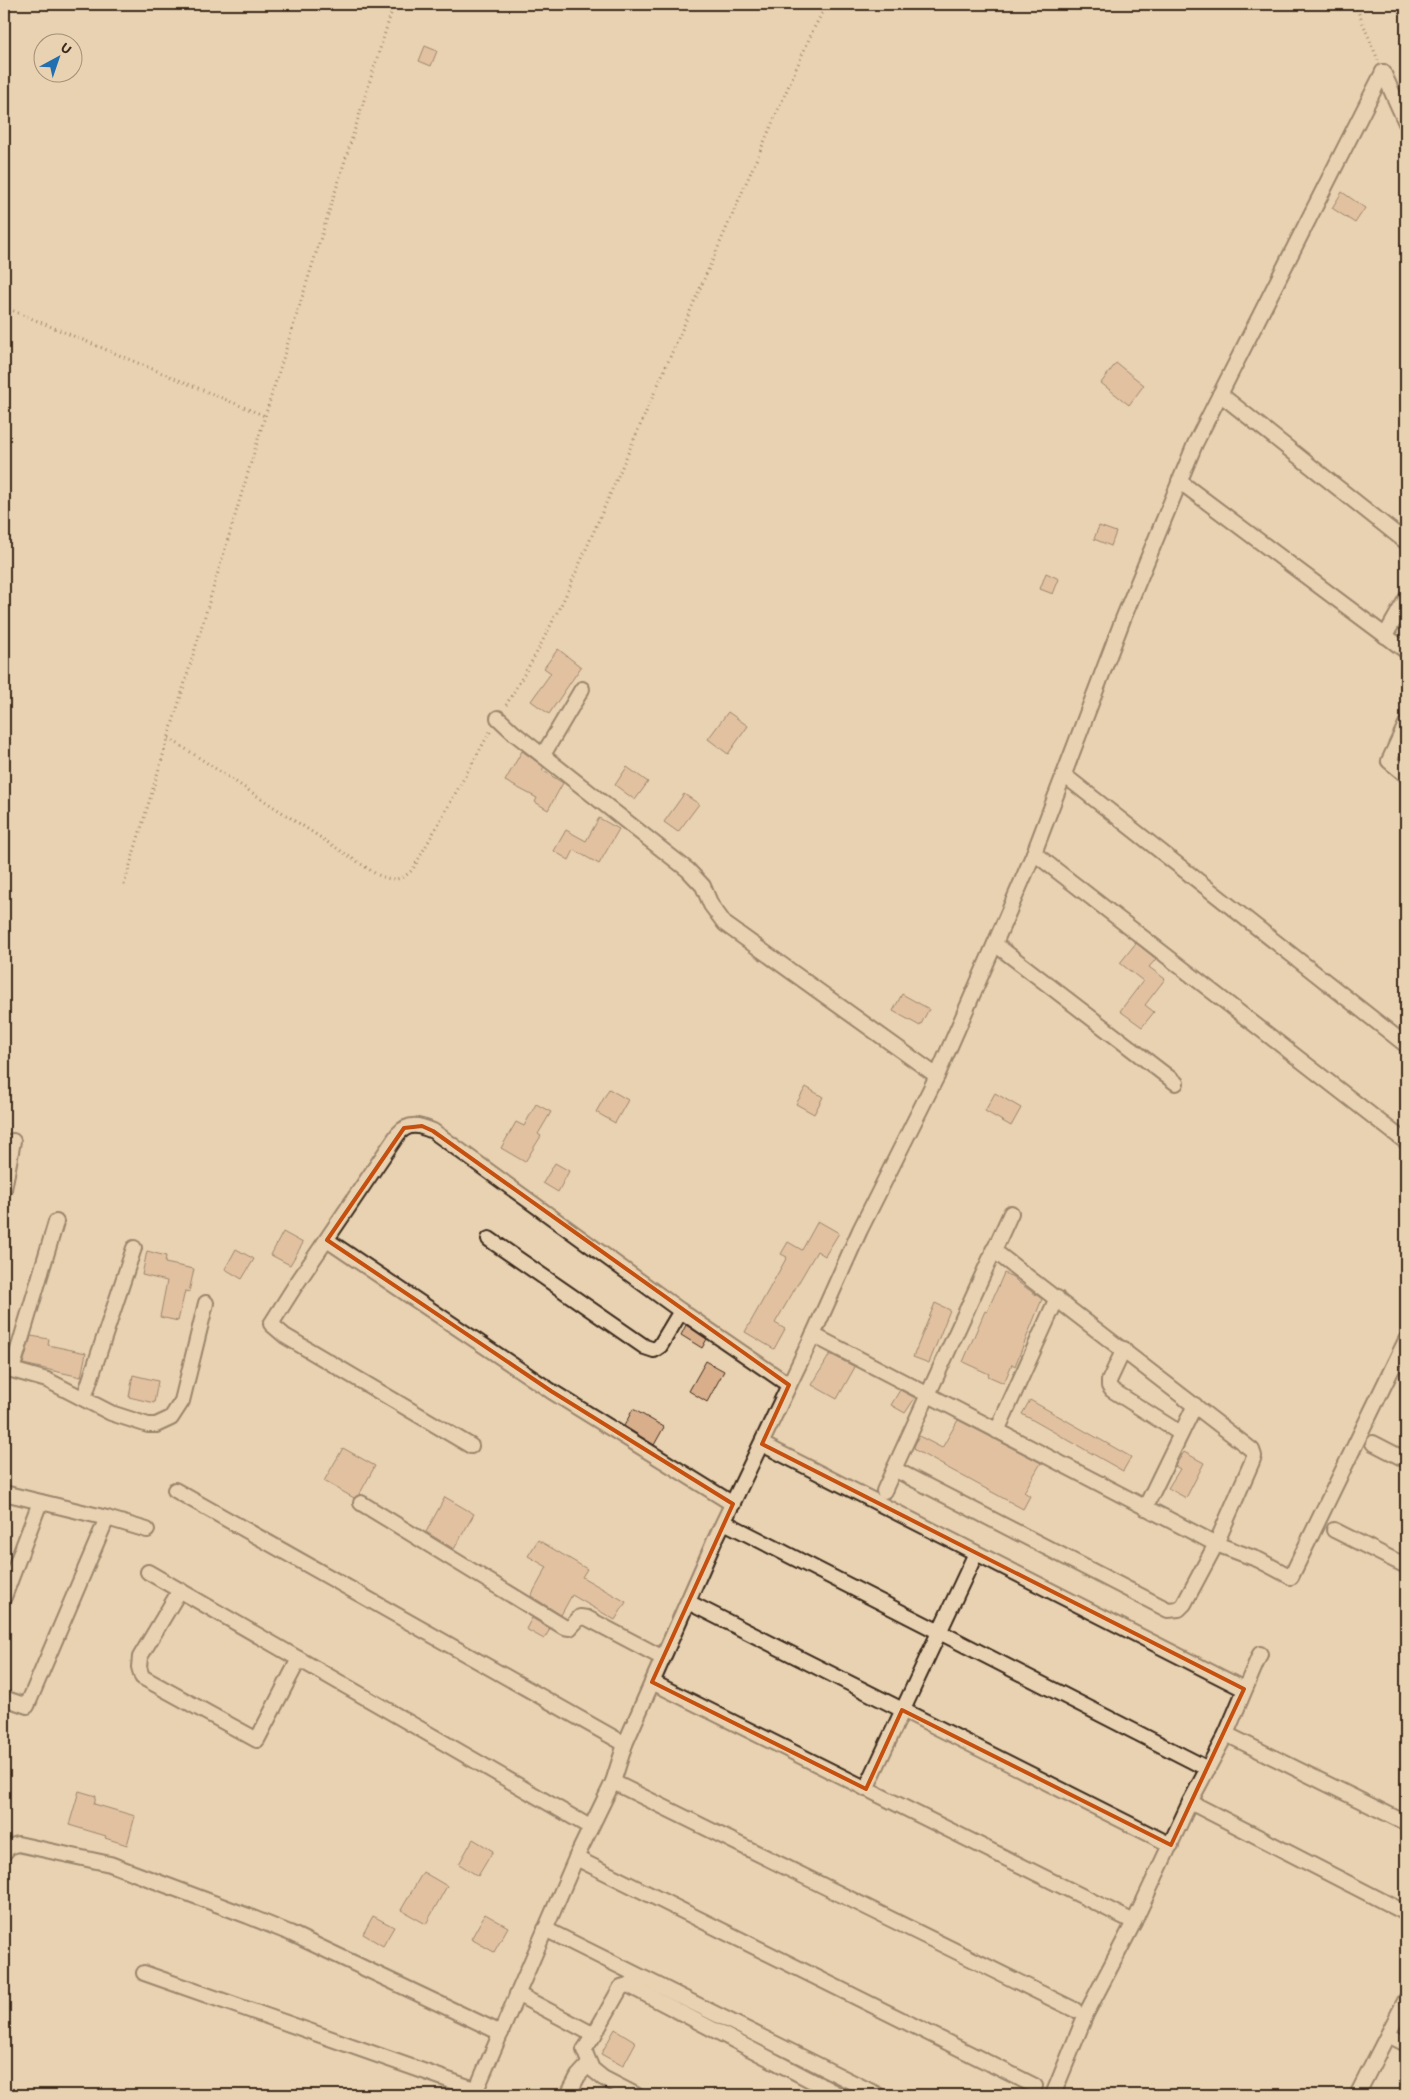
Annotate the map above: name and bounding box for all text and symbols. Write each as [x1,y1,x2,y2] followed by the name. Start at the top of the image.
[32,32,82,82] north arrow
[57,39,75,58] text: U

